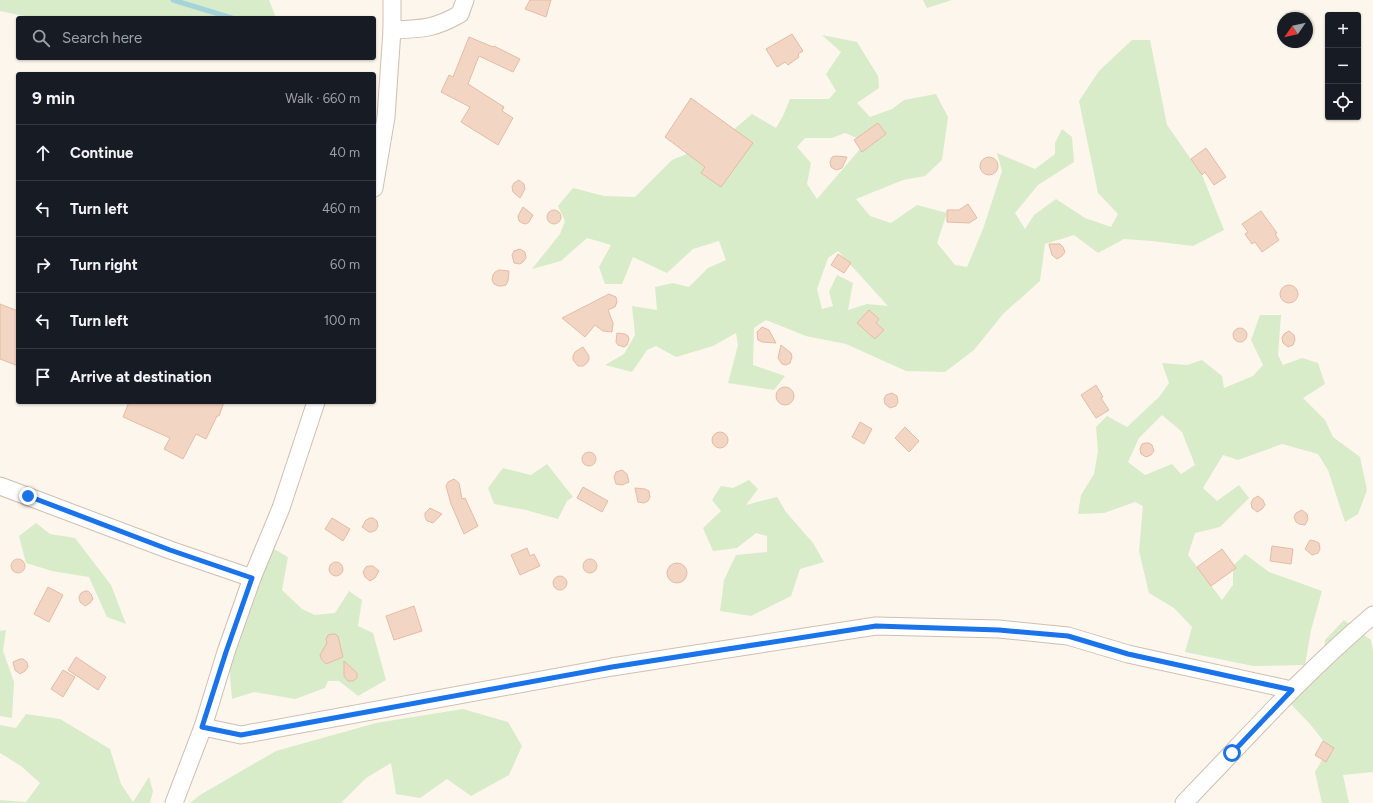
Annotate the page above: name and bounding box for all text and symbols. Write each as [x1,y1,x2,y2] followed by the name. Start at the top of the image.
[1277,12,1313,48] north arrow
[1325,12,1361,120] map controls
[1325,12,1361,48] button: +
[16,16,376,60] search box
[30,27,52,49] icon: search
[62,29,142,47] text: Search here
[1325,48,1361,84] button: −
[1325,84,1361,120] button: locate
[32,88,75,108] text: 9 min
[285,91,360,106] text: Walk · 660 m
[32,142,54,164] icon: ahead
[70,144,133,162] text: Continue
[329,145,360,160] text: 40 m
[32,198,54,220] icon: left
[70,200,128,218] text: Turn left
[322,201,360,216] text: 460 m
[32,254,54,276] icon: right
[70,256,138,274] text: Turn right
[330,257,360,272] text: 60 m
[32,310,54,332] icon: left
[70,312,128,330] text: Turn left
[324,313,360,328] text: 100 m
[32,366,54,388] icon: arrive
[70,368,211,386] text: Arrive at destination
[19,487,37,505] route end
[1223,744,1241,762] route start

